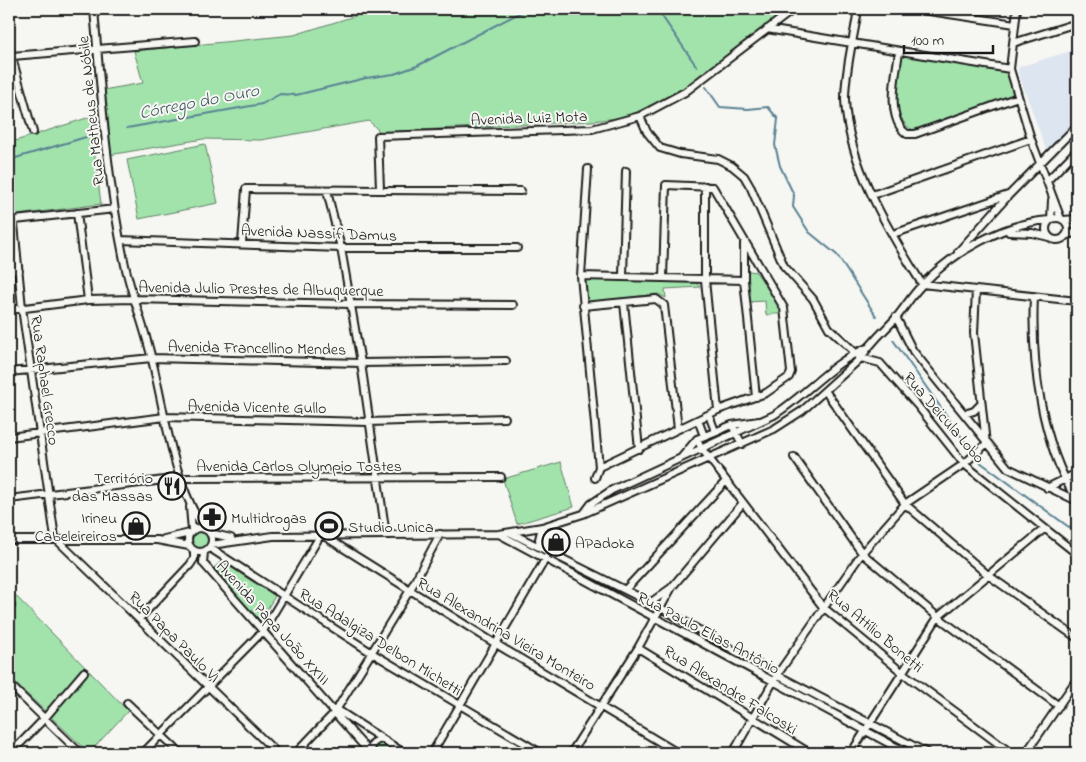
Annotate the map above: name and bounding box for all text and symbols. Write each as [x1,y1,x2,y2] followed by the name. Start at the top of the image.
[904,22,992,54] scale bar
[911,30,944,52] text: 100 m
[72,34,112,187] street label: Rua Matheus de Nóbile
[137,78,262,127] water label: Córrego do Ouro
[470,105,588,133] street label: Avenida Luiz Mota
[240,219,397,249] street label: Avenida Nassif Damus
[138,276,385,304] street label: Avenida Julio Prestes de Albuquerque
[23,314,65,447] street label: Rua Raphael Grecco
[168,335,346,363] street label: Avenida Francellino Mendes
[897,367,990,469] street label: Rua Deicula Lobo
[187,395,327,421] street label: Avenida Vicente Gullo
[196,455,402,479] street label: Avenida Carlos Olympio Tostes
[72,467,153,509] place label: Território das Massas
[157,471,187,501] restaurant icon: Território das Massas
[197,502,227,532] pharmacy icon: Multidrogas
[35,507,117,549] place label: Irineu Cabeleireiros
[231,507,307,531] place label: Multidrogas
[121,511,151,541] shop icon: Irineu Cabeleireiros
[314,511,344,541] sports icon: Studio Unica
[348,516,434,540] place label: Studio Unica
[541,527,571,557] shop icon: APadoka
[575,532,634,556] place label: APadoka
[210,556,335,691] street label: Avenida Papa João XXIII
[412,572,600,698] street label: Rua Alexandrina Vieira Monteiro
[294,583,466,703] street label: Rua Adalgiza Delbon Michetti
[821,584,928,679] street label: Rua Attílio Bonetti
[122,586,225,689] street label: Rua Papa Paulo VI
[633,586,784,682] street label: Rua Paulo Elias Antônio
[658,640,802,742] street label: Rua Alexandre Falcoski

